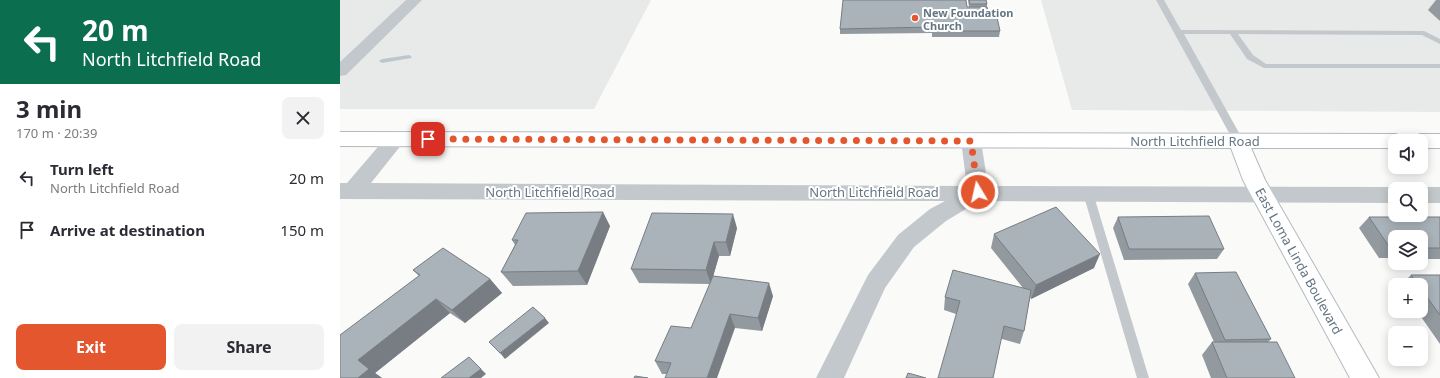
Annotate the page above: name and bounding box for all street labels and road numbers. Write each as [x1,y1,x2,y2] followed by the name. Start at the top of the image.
[1130,132,1260,150] street label: North Litchfield Road
[485,183,615,201] street label: North Litchfield Road
[809,183,939,201] street label: North Litchfield Road
[1251,184,1347,338] street label: East Loma Linda Boulevard

